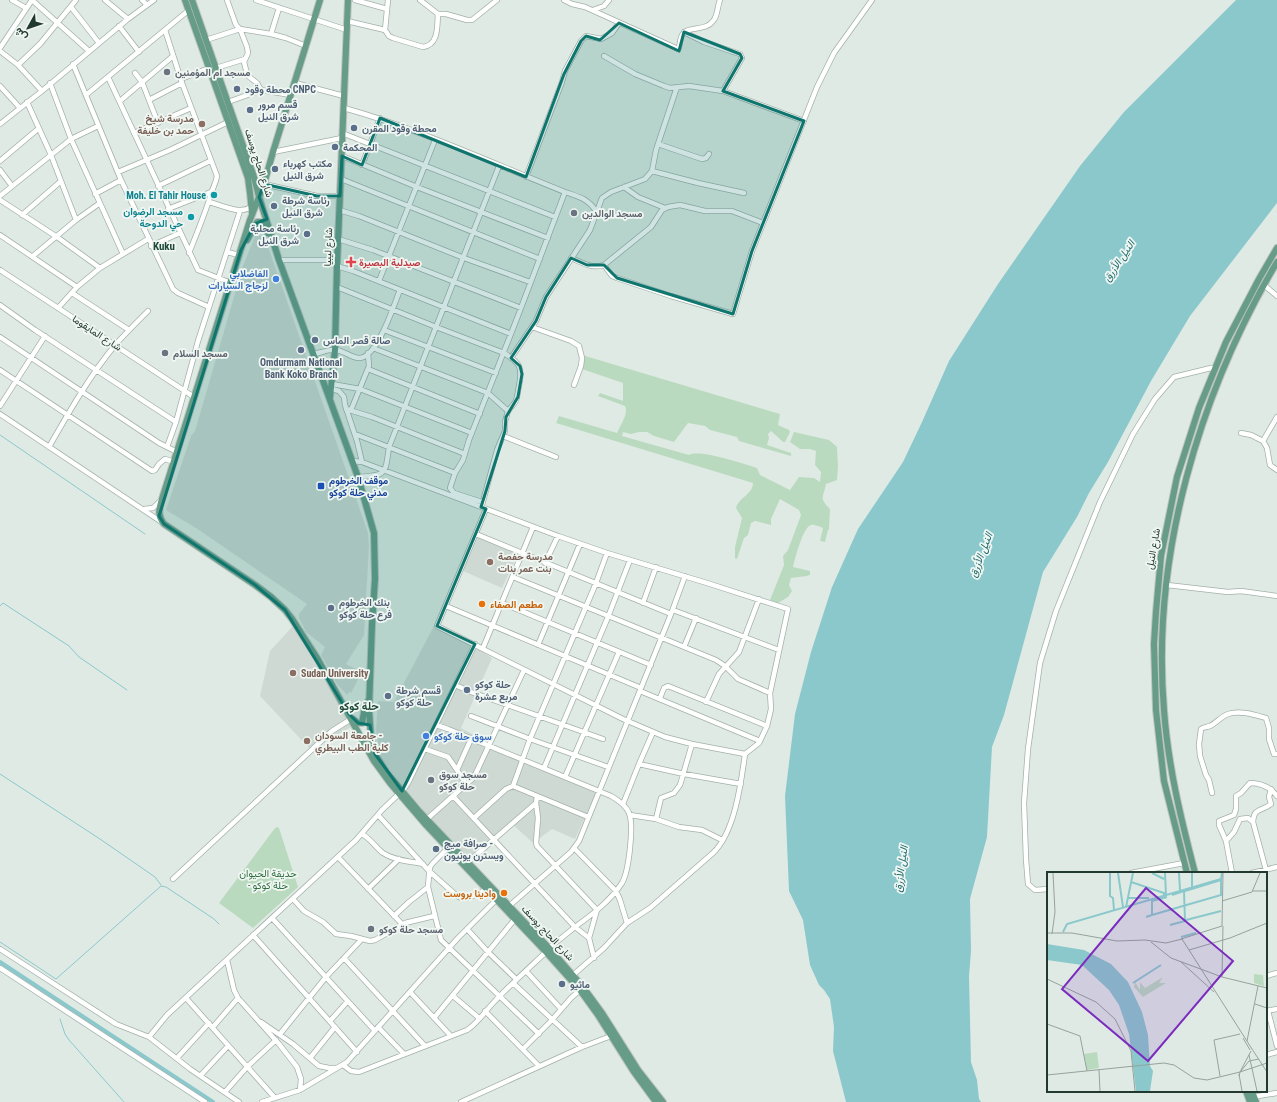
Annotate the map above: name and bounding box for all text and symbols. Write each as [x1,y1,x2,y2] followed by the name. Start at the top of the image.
[8,8,48,48] north arrow
[11,25,30,43] text: ش
[162,67,172,77] marker: مسجد ام المؤمنين
[175,67,251,79] place label: مسجد ام المؤمنين
[232,84,242,94] marker: محطة وقود CNPC
[245,84,316,96] place label: محطة وقود CNPC
[257,99,299,123] place label: قسم مرور شرق النيل
[245,105,255,115] marker: قسم مرور شرق النيل
[137,113,195,137] place label: مدرسة شيخ حمد بن خليفة
[197,119,207,129] marker: مدرسة شيخ حمد بن خليفة
[349,123,359,133] marker: محطة وقود المقرن
[362,123,437,135] place label: محطة وقود المقرن
[242,127,275,199] street label: شارع الحاج يوسف
[330,142,340,152] marker: المحكمة
[343,142,377,153] place label: المحكمة
[283,158,333,182] place label: مكتب كهرباء شرق النيل
[270,164,280,174] marker: مكتب كهرباء شرق النيل
[126,190,206,201] place label: Moh. El Tahir House
[209,190,219,200] marker: Moh. El Tahir House
[282,195,330,219] place label: رئاسة شرطة شرق النيل
[269,201,279,211] marker: رئاسة شرطة شرق النيل
[123,206,184,232] place label: مسجد الرضوان حي الدوحة
[569,208,579,218] marker: مسجد الوالدين
[582,208,643,220] place label: مسجد الوالدين
[186,212,196,222] marker: مسجد الرضوان حي الدوحة
[250,223,299,247] place label: رئاسة محلية شرق النيل
[322,227,335,267] street label: شارع ليبيا
[302,229,312,239] marker: رئاسة محلية شرق النيل
[1100,237,1138,284] water label: النيل الأزرق
[153,240,175,253] district label: Kuku
[346,257,356,267] marker: صيدلية البصيرة
[359,257,421,269] place label: صيدلية البصيرة
[208,268,268,293] place label: الفاضلابي لزجاج السيارات
[271,274,281,284] marker: الفاضلابي لزجاج السيارات
[70,313,124,354] street label: شارع المايقوما
[310,335,320,345] marker: صالة قصر الماس
[323,335,391,347] place label: صالة قصر الماس
[296,345,306,355] marker: Omdurmam National Bank Koko Branch
[160,348,170,358] marker: مسجد السلام
[173,348,228,360] place label: مسجد السلام
[260,357,342,380] place label: Omdurmam National Bank Koko Branch
[329,475,389,501] place label: موقف الخرطوم مدني حلة كوكو
[316,481,326,491] marker: موقف الخرطوم مدني حلة كوكو
[1144,527,1163,571] street label: شارع النيل
[966,529,996,579] water label: النيل الأزرق
[498,551,554,575] place label: مدرسة حفصة بنت عمر بنات
[485,557,495,567] marker: مدرسة حفصة بنت عمر بنات
[339,597,392,622] place label: بنك الخرطوم فرع حلة كوكو
[477,599,487,609] marker: مطعم الصفاء
[490,599,543,611] place label: مطعم الصفاء
[326,603,336,613] marker: بنك الخرطوم فرع حلة كوكو
[288,668,298,678] marker: Sudan University
[301,668,369,679] place label: Sudan University
[475,679,518,704] place label: حلة كوكو مربع عشرة
[396,685,441,709] place label: قسم شرطة حلة كوكو
[462,685,472,695] marker: حلة كوكو مربع عشرة
[383,691,393,701] marker: قسم شرطة حلة كوكو
[339,700,379,713] district label: حلة كوكو
[315,730,389,756] place label: جامعة السودان - كلية الطب البيطري
[421,731,431,741] marker: سوق حلة كوكو
[434,731,492,743] place label: سوق حلة كوكو
[302,736,312,746] marker: جامعة السودان - كلية الطب البيطري
[439,769,488,793] place label: مسجد سوق حلة كوكو
[426,775,436,785] marker: مسجد سوق حلة كوكو
[444,838,504,862] place label: صرافة ميج - ويسترن يونيون
[891,843,911,893] water label: النيل الأزرق
[431,844,441,854] marker: صرافة ميج - ويسترن يونيون
[239,868,297,892] park label: حديقة الحيوان - حلة كوكو
[1047,872,1267,1092] inset map
[443,888,496,900] place label: وادينا بروست
[499,888,509,898] marker: وادينا بروست
[519,903,576,964] street label: شارع الحاج يوسف
[366,924,376,934] marker: مسجد حلة كوكو
[379,924,444,936] place label: مسجد حلة كوكو
[557,979,567,989] marker: ماثيو
[570,979,591,991] place label: ماثيو

